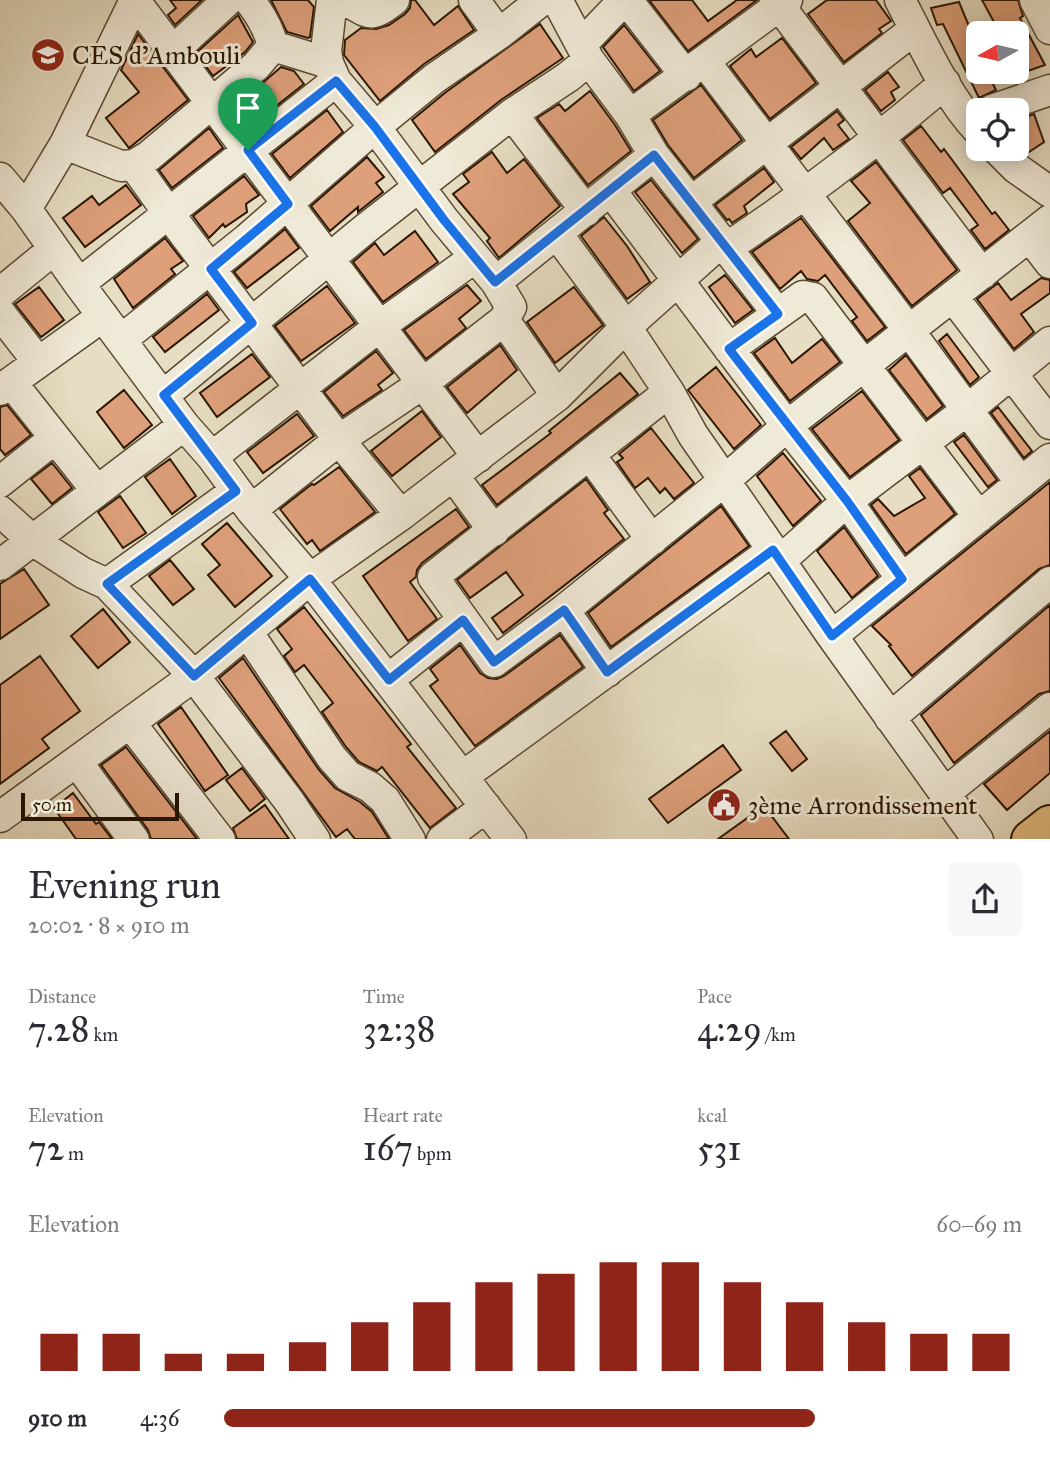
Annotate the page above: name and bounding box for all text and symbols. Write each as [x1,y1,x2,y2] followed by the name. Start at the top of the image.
[966,21,1029,84] north arrow
[966,21,1029,161] map controls
[29,36,67,74] school or university icon: CES d'Ambouli
[72,39,241,71] place label: CES d'Ambouli
[218,78,278,150] pin
[229,89,267,127] icon: arrive
[966,98,1029,161] button: locate
[705,786,743,824] public building icon: 3ème Arrondissement
[748,789,977,821] place label: 3ème Arrondissement
[21,790,178,822] scale bar
[32,793,72,816] text: 50 m
[28,862,221,908] text: Evening run
[948,862,1022,936] button: share
[28,911,190,939] text: 20:02 · 8 × 910 m
[28,985,96,1008] text: Distance
[363,985,405,1008] text: Time
[697,985,732,1008] text: Pace
[28,1008,89,1051] text: 7.28
[363,1008,435,1051] text: 32:38
[697,1008,762,1051] text: 4:29
[89,1023,118,1046] text: km
[762,1023,796,1046] text: /km
[28,1104,103,1127] text: Elevation
[363,1104,443,1127] text: Heart rate
[697,1104,727,1127] text: kcal
[28,1127,64,1170] text: 72
[363,1127,413,1170] text: 167
[697,1127,741,1170] text: 531
[64,1142,84,1165] text: m
[413,1142,452,1165] text: bpm
[28,1210,119,1238] text: Elevation
[936,1210,1022,1238] text: 60–69 m
[28,1404,87,1432] text: 910 m
[140,1404,180,1432] text: 4:36

